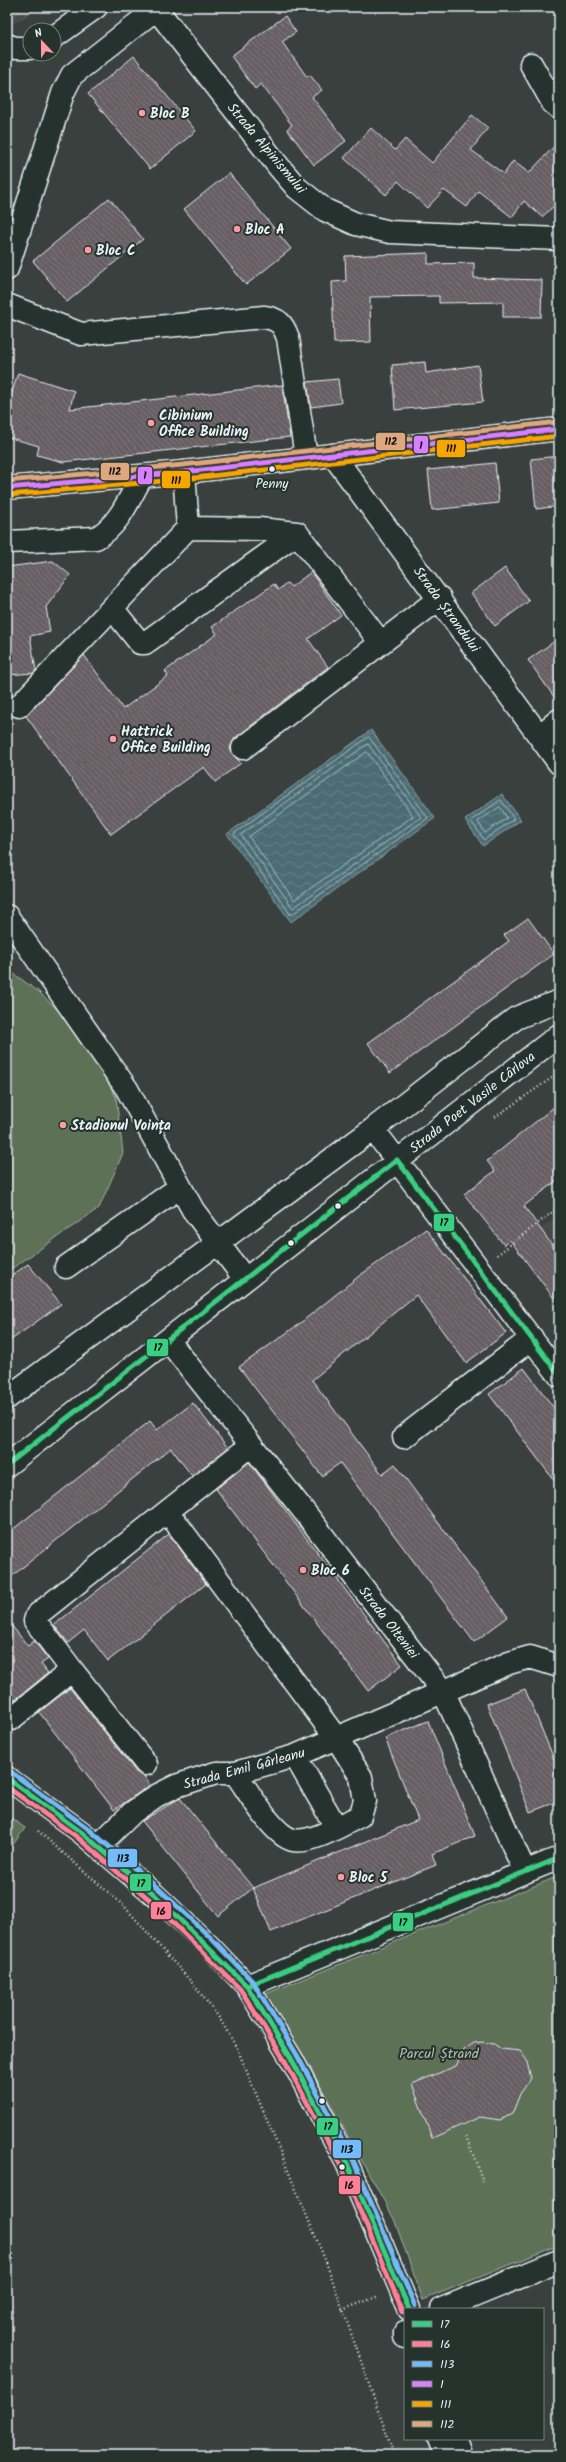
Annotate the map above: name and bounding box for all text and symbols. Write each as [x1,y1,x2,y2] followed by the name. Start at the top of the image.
[22,22,62,62] north arrow
[32,24,45,43] text: N
[221,98,312,200] street label: Strada Alpinismului
[150,103,190,125] place label: Bloc B
[137,108,147,118] marker: Bloc B
[245,219,285,241] place label: Bloc A
[232,224,242,234] marker: Bloc A
[96,240,136,262] place label: Bloc C
[83,245,93,255] marker: Bloc C
[159,405,249,443] place label: Cibinium Office Building
[146,418,156,428] marker: Cibinium Office Building
[375,432,406,451] line badge: 112
[384,433,398,451] text: 112
[413,435,429,454] line badge: 1
[419,437,423,455] text: 1
[436,439,466,458] line badge: 111
[446,440,457,458] text: 111
[100,462,130,481] line badge: 112
[108,463,122,481] text: 112
[267,464,277,474] marker: Penny
[137,466,153,485] line badge: 1
[143,467,147,485] text: 1
[161,470,191,489] line badge: 111
[171,472,182,490] text: 111
[256,474,289,495] place label: Penny
[407,562,485,658] street label: Strada Ștrandului
[121,721,211,759] place label: Hattrick Office Building
[108,734,118,744] marker: Hattrick Office Building
[405,1046,540,1159] street label: Strada Poet Vasile Cârlova
[71,1115,171,1137] place label: Stadionul Voința
[58,1120,68,1130] marker: Stadionul Voința
[333,1201,343,1211] unlabelled marker
[433,1213,455,1232] line badge: 17
[440,1214,449,1232] text: 17
[286,1238,296,1248] unlabelled marker
[146,1338,169,1357] line badge: 17
[154,1339,163,1357] text: 17
[311,1560,350,1582] place label: Bloc 6
[298,1565,308,1575] marker: Bloc 6
[353,1581,424,1664] street label: Strada Olteniei
[181,1742,308,1796] street label: Strada Emil Gârleanu
[107,1848,138,1868] line badge: 113
[117,1850,129,1868] text: 113
[349,1867,389,1889] place label: Bloc 5
[336,1872,346,1882] marker: Bloc 5
[129,1873,152,1892] line badge: 17
[137,1875,146,1893] text: 17
[150,1901,172,1920] line badge: 16
[156,1903,166,1921] text: 16
[392,1912,414,1932] line badge: 17
[399,1914,408,1932] text: 17
[399,2043,480,2065] park label: Parcul Ștrand
[317,2096,327,2106] unlabelled marker
[316,2117,339,2136] line badge: 17
[324,2118,333,2136] text: 17
[332,2139,362,2159] line badge: 113
[341,2141,353,2159] text: 113
[337,2162,347,2172] unlabelled marker
[338,2175,361,2195] line badge: 16
[344,2177,354,2195] text: 16
[404,2308,544,2440] legend
[440,2315,450,2334] text: 17
[440,2335,450,2354] text: 16
[440,2355,455,2374] text: 113
[440,2375,444,2394] text: 1
[440,2395,452,2414] text: 111
[440,2415,455,2434] text: 112

